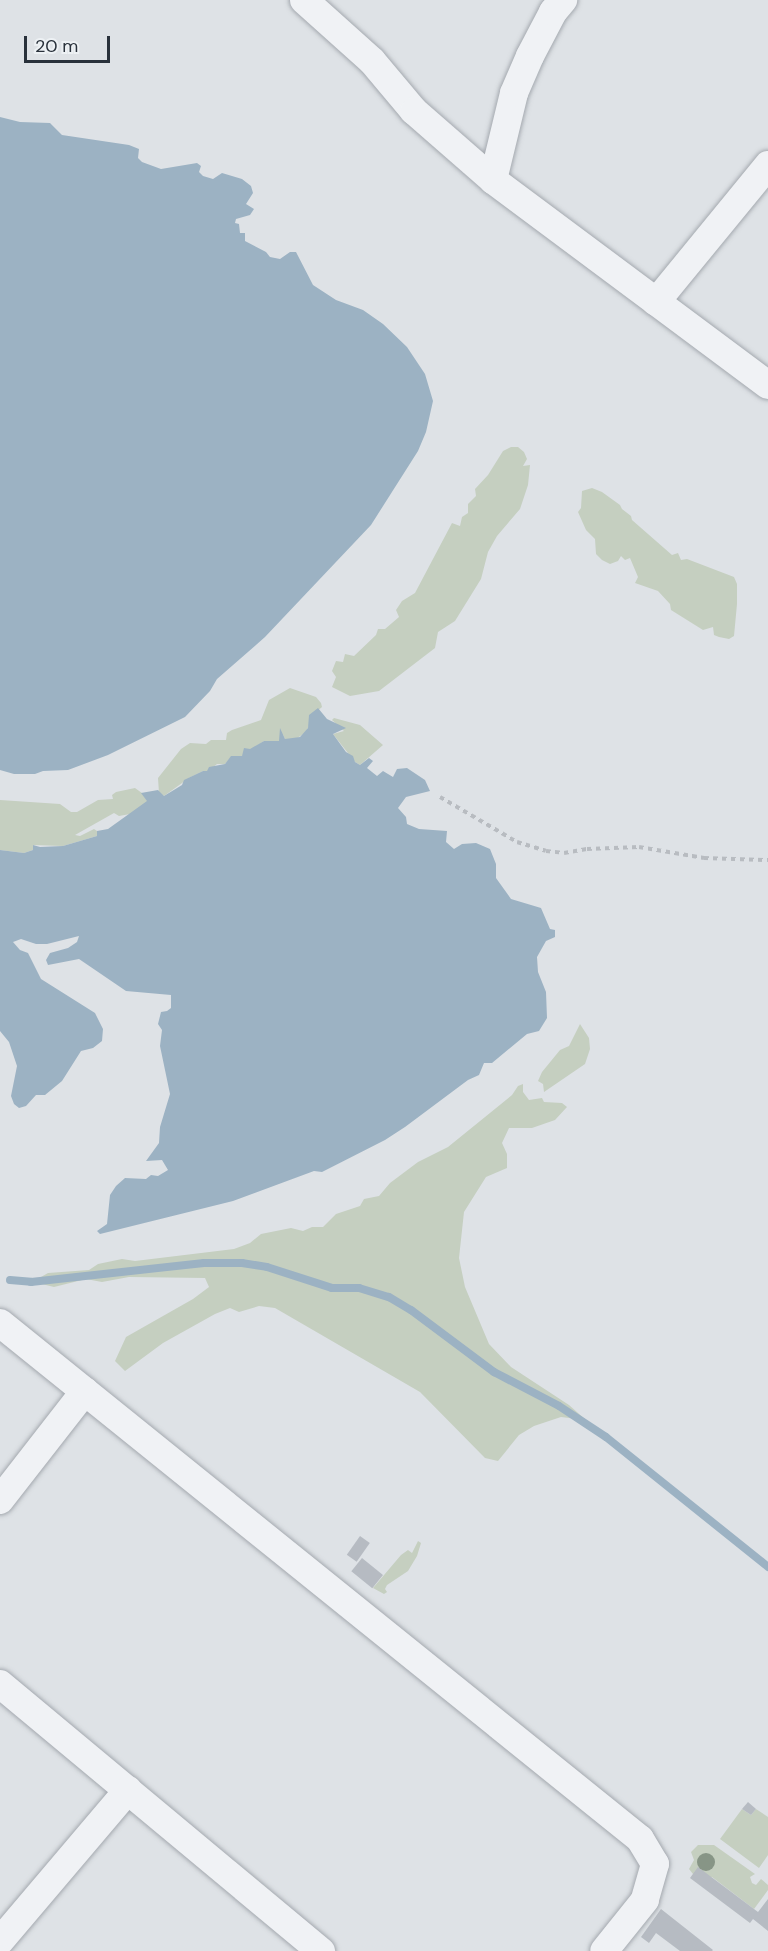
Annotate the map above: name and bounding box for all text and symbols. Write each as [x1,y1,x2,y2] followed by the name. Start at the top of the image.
[27,24,112,62] scale bar
[35,34,78,58] text: 20 m

